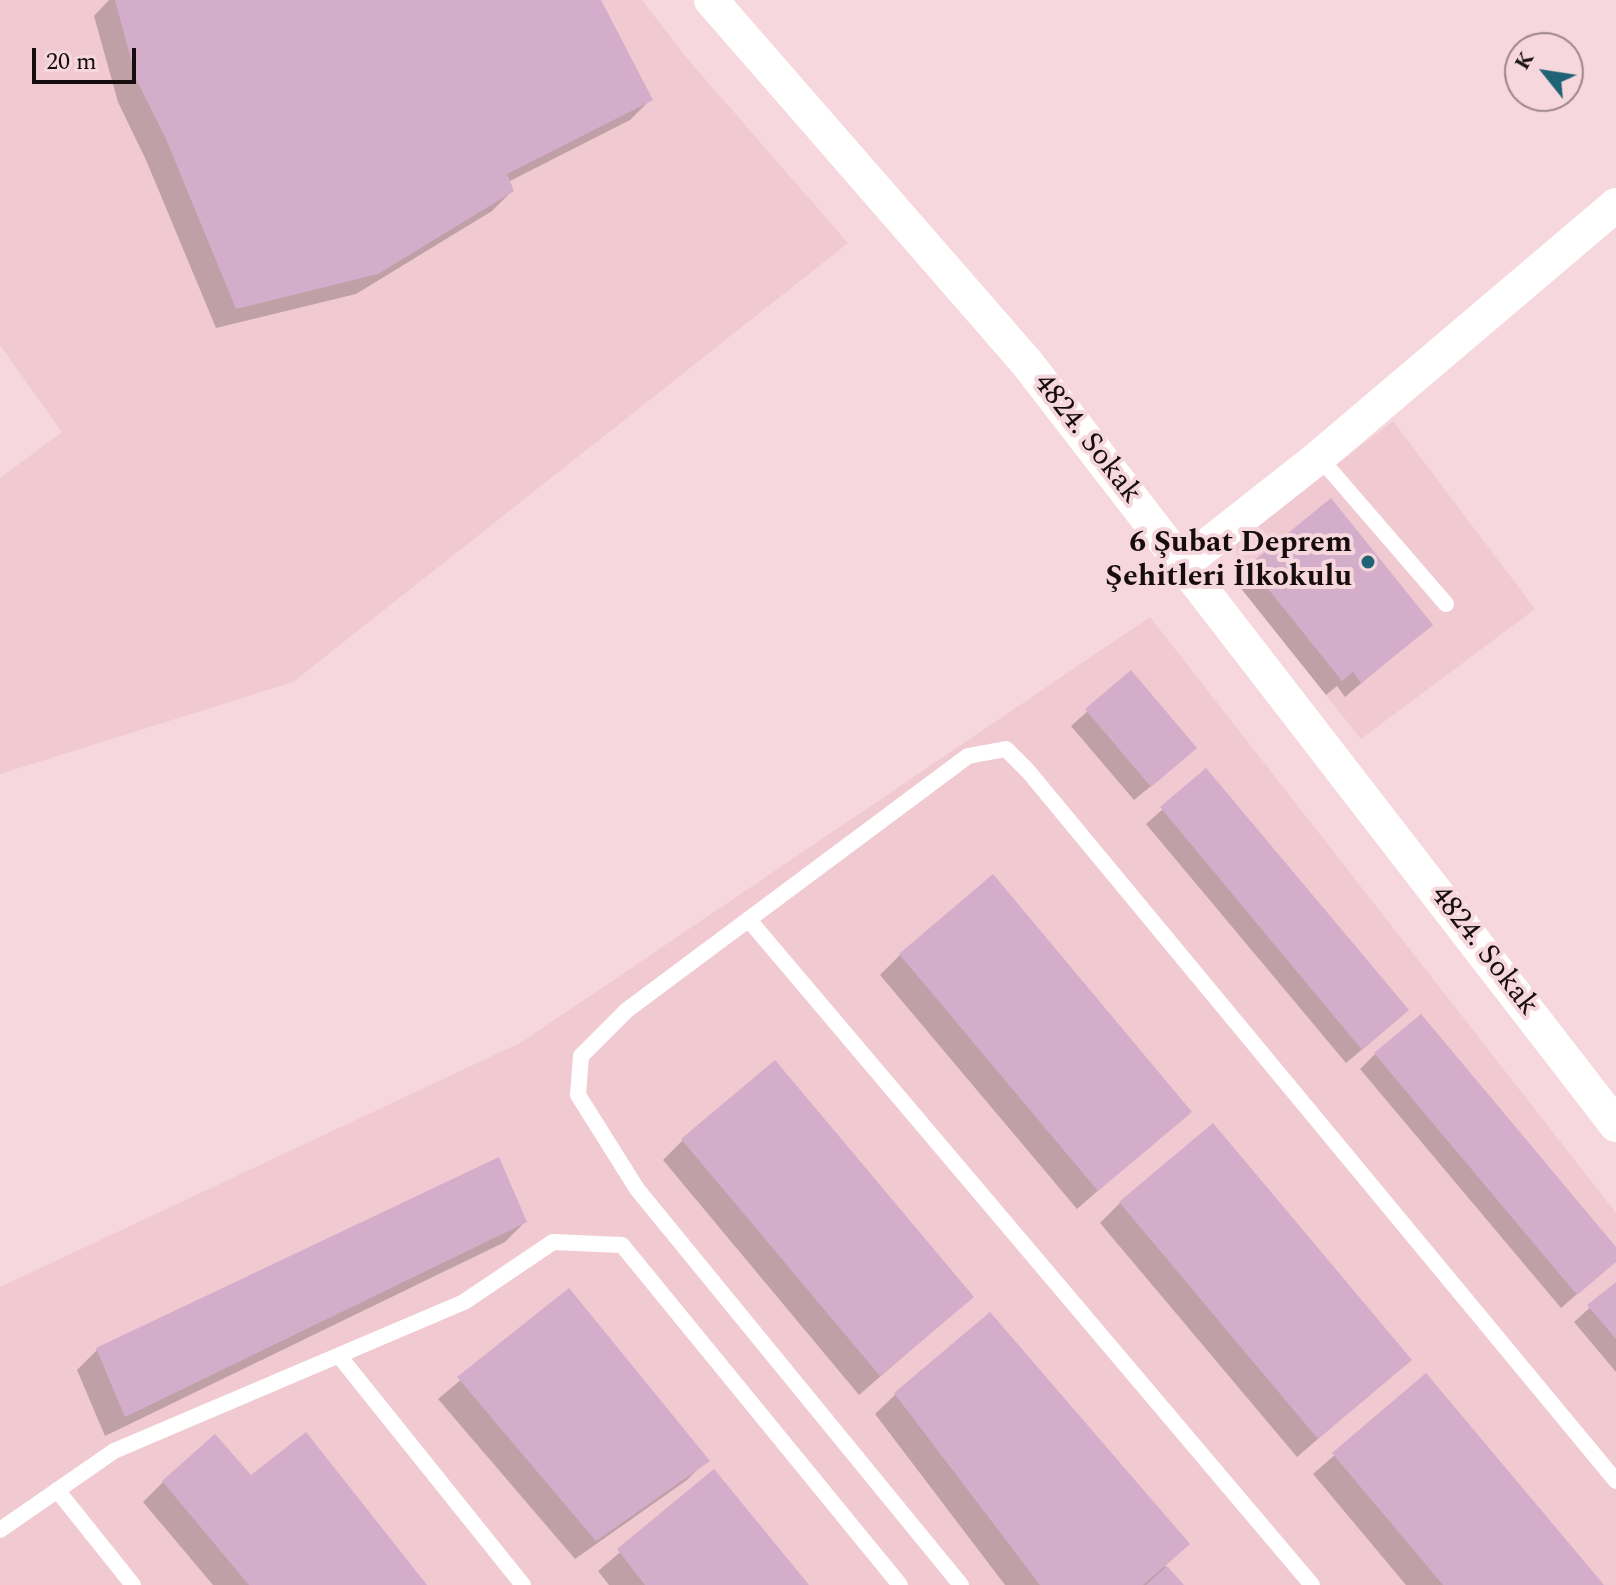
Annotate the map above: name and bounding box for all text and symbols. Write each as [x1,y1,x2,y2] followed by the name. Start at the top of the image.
[36,32,140,82] scale bar
[1504,32,1584,112] north arrow
[46,44,97,80] text: 20 m
[1506,45,1543,76] text: K
[1024,368,1148,512] street label: 4824. Sokak
[1105,527,1352,598] place label: 6 Şubat Deprem Şehitleri İlkokulu
[1359,553,1377,571] marker: 6 Şubat Deprem Şehitleri İlkokulu
[1421,880,1545,1024] street label: 4824. Sokak

